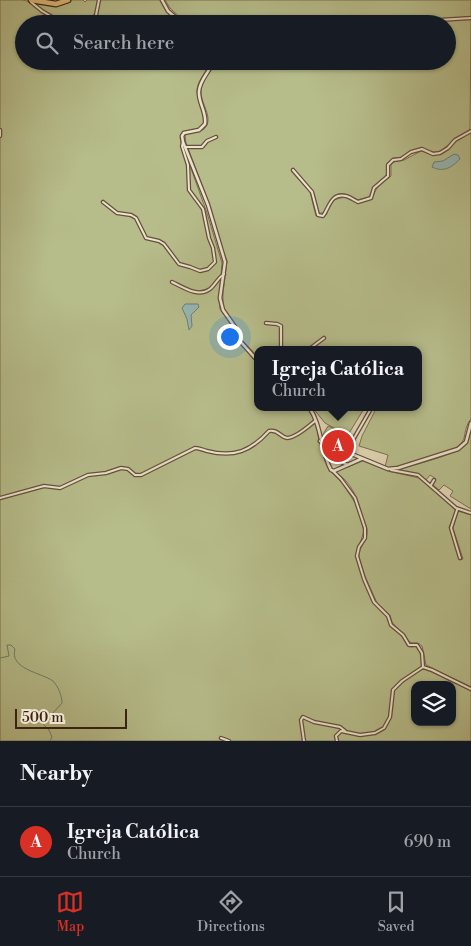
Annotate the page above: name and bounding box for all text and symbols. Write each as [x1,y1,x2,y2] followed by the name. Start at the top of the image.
[15,15,456,70] search box
[33,29,61,57] icon: search
[73,31,174,55] text: Search here
[217,324,243,350] your location
[254,346,422,411] popup
[272,357,404,381] text: Igreja Católica
[272,381,326,401] text: Church
[322,427,354,465] pin: A
[411,681,456,726] map controls
[411,681,456,726] button: layers
[15,706,128,729] scale bar
[22,709,63,727] text: 500 m
[20,761,93,787] text: Nearby
[67,820,199,844] text: Igreja Católica
[30,832,42,852] text: A
[404,832,451,852] text: 690 m
[67,844,121,864] text: Church
[56,888,84,936] tab: Map
[197,888,265,936] tab: Directions
[378,888,415,936] tab: Saved

